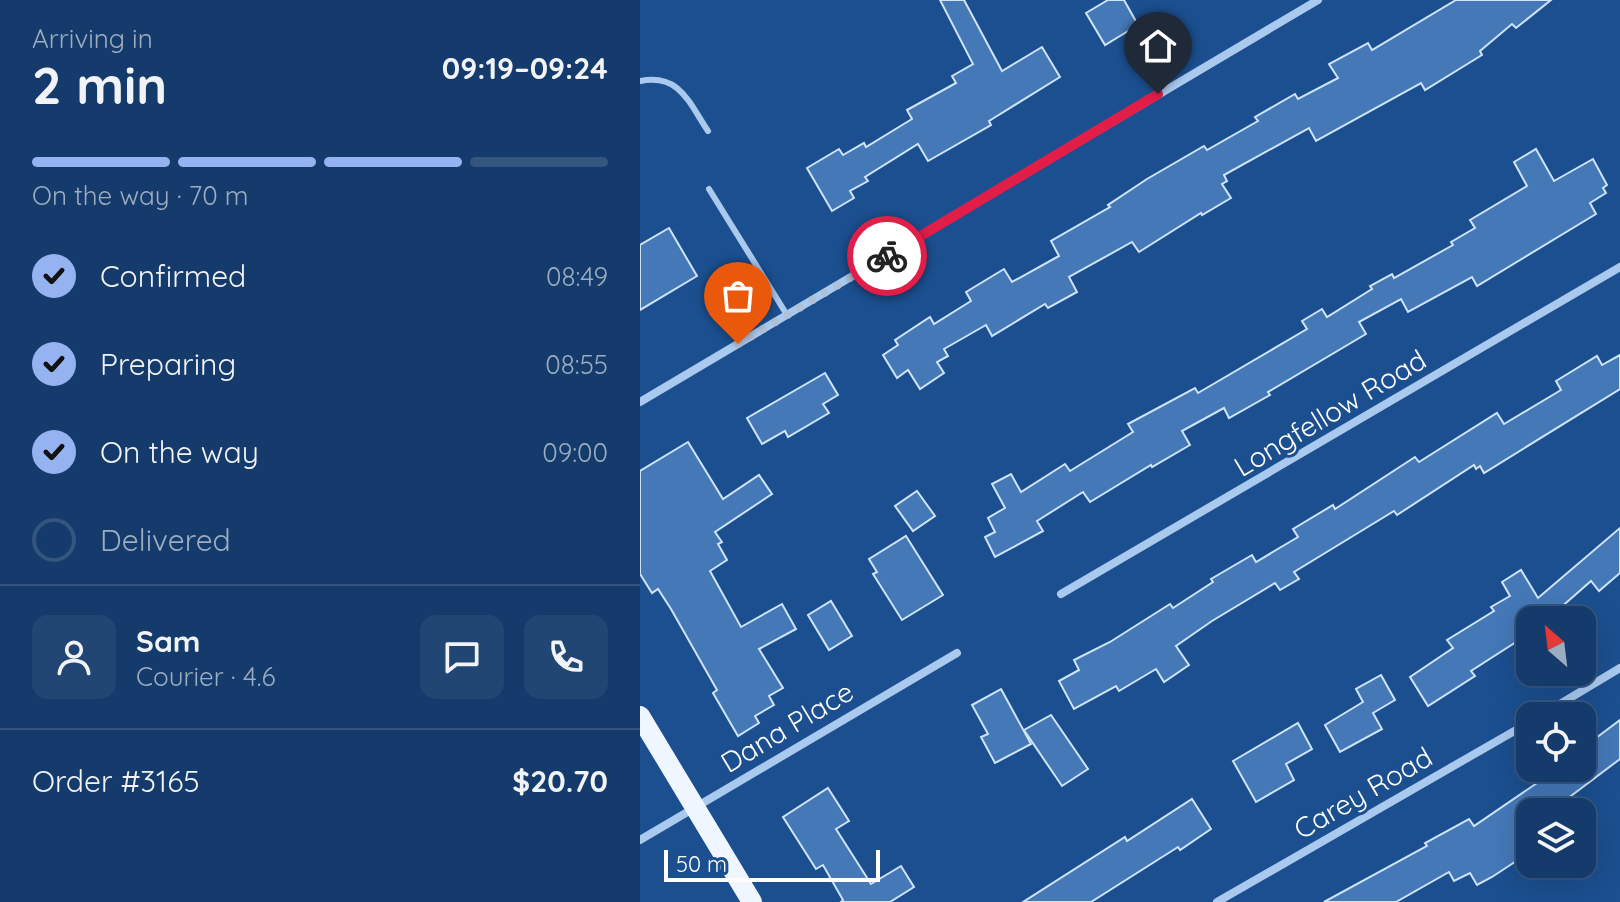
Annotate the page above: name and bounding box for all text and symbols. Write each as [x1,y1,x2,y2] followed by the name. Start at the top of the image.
[1124,12,1192,94] pin
[32,22,153,55] text: Arriving in
[1136,24,1180,68] icon: home
[442,49,608,87] text: 09:19–09:24
[32,52,167,117] text: 2 min
[32,179,248,212] text: On the way · 70 m
[847,216,927,296] courier
[865,234,909,278] icon: bike
[32,254,76,298] icon: check
[100,257,246,295] text: Confirmed
[546,260,608,293] text: 08:49
[704,262,772,344] pin
[716,274,760,318] icon: bag
[1227,341,1432,484] street label: Longfellow Road
[32,342,76,386] icon: check
[100,345,236,383] text: Preparing
[545,348,608,381] text: 08:55
[32,430,76,474] icon: check
[100,433,259,471] text: On the way
[542,436,608,469] text: 09:00
[100,521,231,559] text: Delivered
[1516,606,1596,686] north arrow
[1516,606,1596,878] map controls
[32,615,116,699] button: person
[420,615,504,699] button: chat
[524,615,608,699] button: phone
[136,622,200,660] text: Sam
[136,660,275,693] text: Courier · 4.6
[714,673,859,780] street label: Dana Place
[1516,702,1596,782] button: locate
[1287,739,1438,846] street label: Carey Road
[32,762,200,800] text: Order #3165
[512,762,608,800] text: $20.70
[1516,798,1596,878] button: layers
[664,846,880,882] scale bar
[676,850,727,878] text: 50 m

